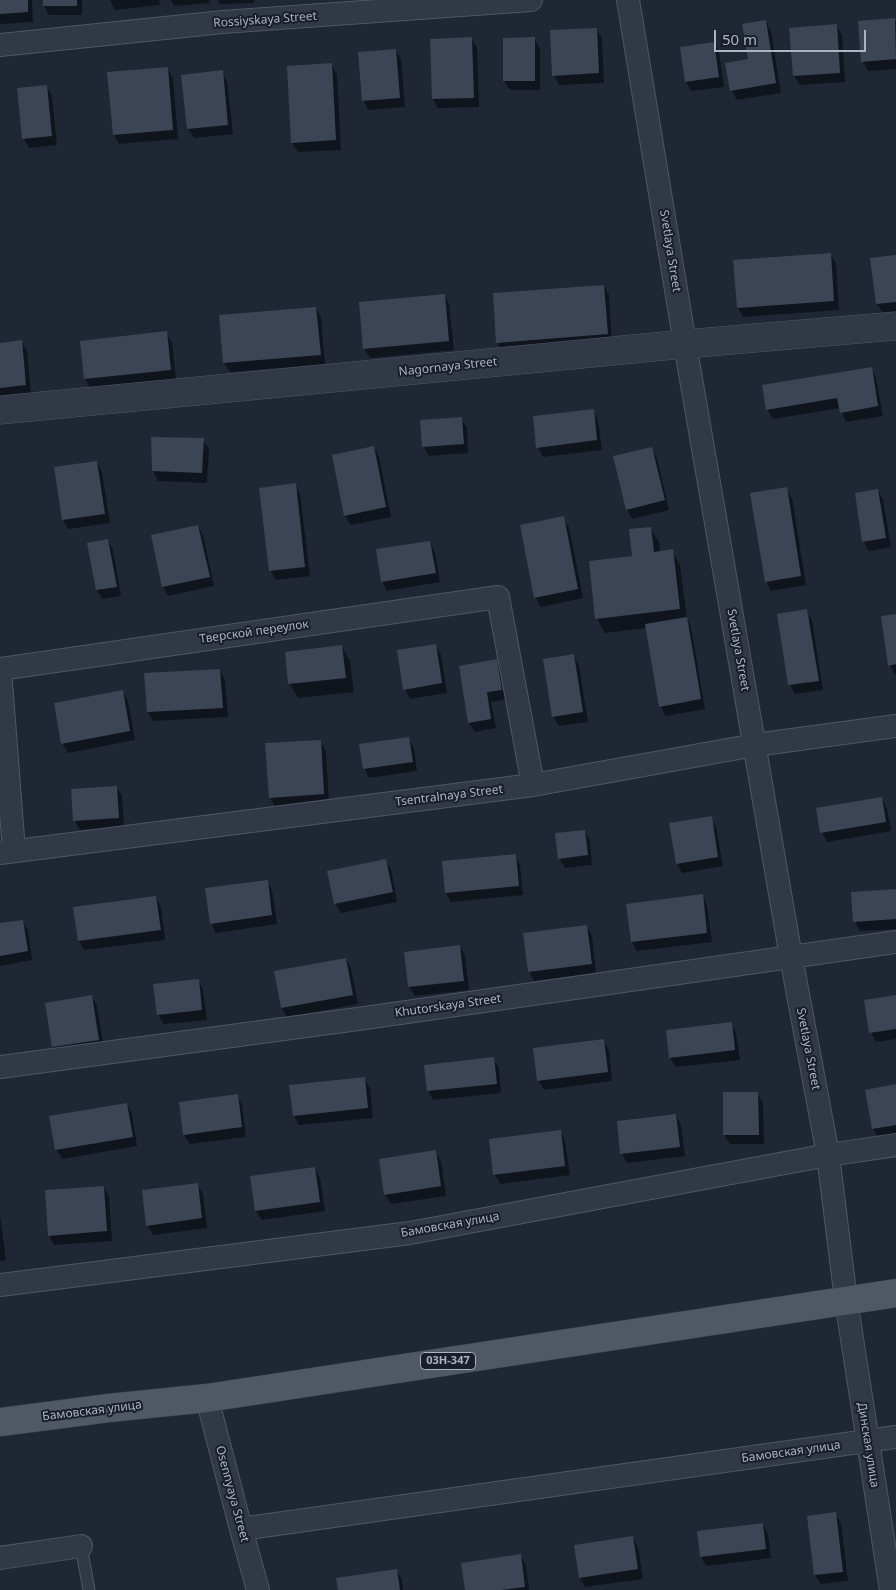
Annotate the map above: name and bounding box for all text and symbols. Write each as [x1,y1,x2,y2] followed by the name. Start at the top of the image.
[213,9,317,31] street label: Rossiyskaya Street
[716,20,868,52] scale bar
[722,29,757,49] text: 50 m
[656,209,684,293] street label: Svetlaya Street
[398,355,498,379] street label: Nagornaya Street
[724,608,752,692] street label: Svetlaya Street
[198,617,310,647] street label: Тверской переулок
[394,782,504,810] street label: Tsentralnaya Street
[394,991,502,1021] street label: Khutorskaya Street
[793,1007,823,1091] street label: Svetlaya Street
[400,1209,500,1241] street label: Бамовская улица
[420,1352,476,1370] road number: 03Н-347
[42,1398,142,1424] street label: Бамовская улица
[854,1401,882,1489] street label: Динская улица
[741,1438,841,1466] street label: Бамовская улица
[212,1444,252,1544] street label: Osennyaya Street

